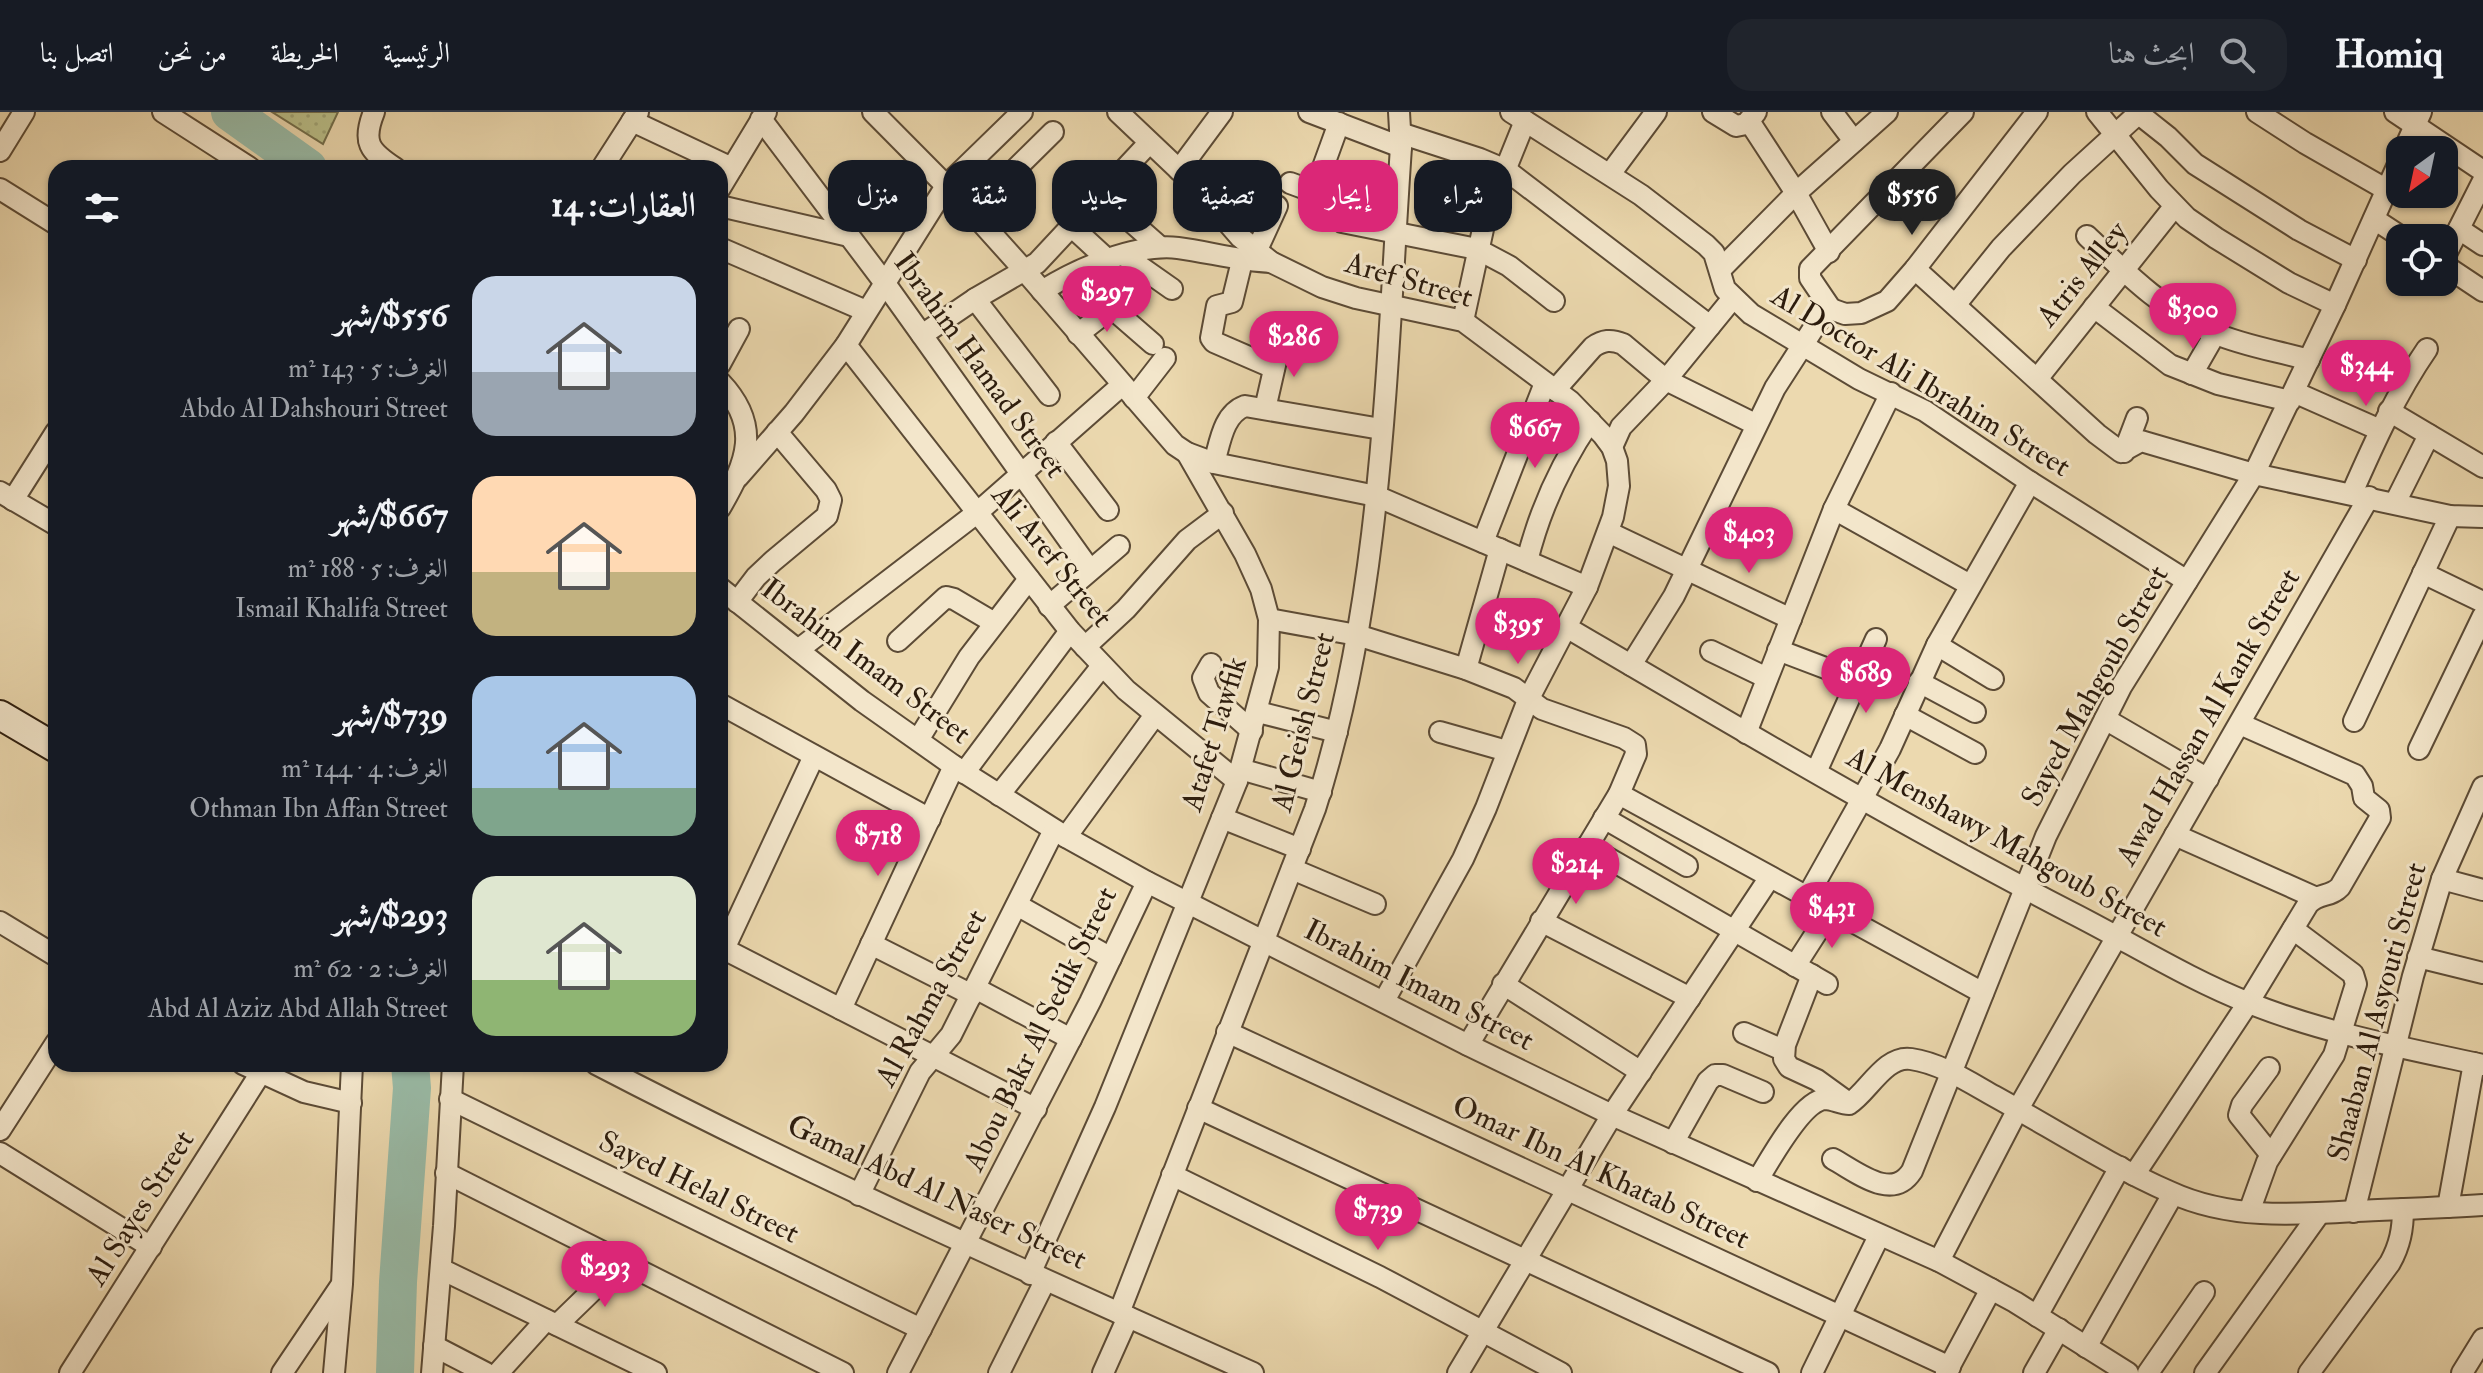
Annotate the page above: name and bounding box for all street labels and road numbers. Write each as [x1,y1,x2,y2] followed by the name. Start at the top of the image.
[2028,213,2136,335] street label: Atris Alley
[1340,244,1477,316] street label: Aref Street
[886,245,1074,485] street label: Ibrahim Hamad Street
[1764,276,2078,485] street label: Al Doctor Ali Ibrahim Street
[983,477,1121,635] street label: Ali Aref Street
[2013,559,2177,813] street label: Sayed Mahgoub Street
[2107,562,2308,873] street label: Awad Hassan Al Kank Street
[754,570,978,752] street label: Ibrahim Imam Street
[1263,628,1343,816] street label: Al Geish Street
[1173,652,1255,817] street label: Atafet Tawfik
[1840,738,2174,946] street label: Al Menshawy Mahgoub Street
[2319,858,2435,1165] street label: Shaaban Al Asyouti Street
[955,880,1125,1178] street label: Abou Bakr Al Sedik Street
[867,903,995,1094] street label: Al Rahma Street
[1298,911,1540,1059] street label: Ibrahim Imam Street
[1447,1087,1756,1257] street label: Omar Ibn Al Khatab Street
[781,1106,1093,1278] street label: Gamal Abd Al Naser Street
[593,1122,806,1252] street label: Sayed Helal Street
[77,1123,203,1293] street label: Al Sayes Street

